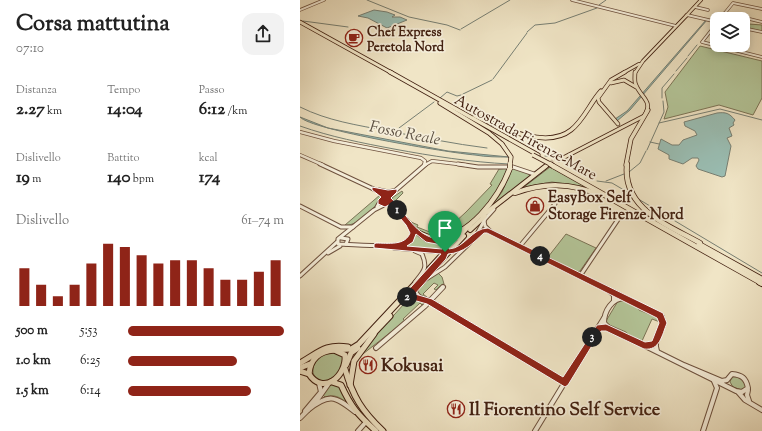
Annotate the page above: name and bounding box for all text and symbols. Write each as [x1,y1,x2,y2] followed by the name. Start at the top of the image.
[16,9,170,41] text: Corsa mattutina
[710,12,750,52] map controls
[710,12,750,52] button: layers
[242,13,284,55] button: share
[367,24,445,57] place label: Chef Express Peretola Nord
[344,28,364,48] cafe icon: Chef Express Peretola Nord
[16,40,44,58] text: 07:10
[16,82,57,98] text: Distanza
[107,82,140,98] text: Tempo
[199,82,224,98] text: Passo
[450,90,600,186] street label: Autostrada Firenze-Mare
[16,98,45,122] text: 2.27
[107,98,143,122] text: 14:04
[199,98,225,122] text: 6:12
[45,103,62,119] text: km
[225,103,247,119] text: /km
[367,116,442,153] water label: Fosso Reale
[16,150,61,166] text: Dislivello
[107,150,140,166] text: Battito
[199,150,218,166] text: kcal
[16,166,30,190] text: 19
[107,166,131,190] text: 140
[199,166,220,190] text: 174
[30,171,41,187] text: m
[131,171,154,187] text: bpm
[548,188,684,226] place label: EasyBox Self Storage Firenze Nord
[525,196,545,216] shop icon: EasyBox Self Storage Firenze Nord
[387,200,407,220] pin: 1
[395,202,399,218] text: 1
[428,211,462,252] pin
[16,212,69,230] text: Dislivello
[241,212,284,230] text: 61–74 m
[434,217,456,239] icon: arrive
[530,246,550,266] pin: 4
[537,248,543,264] text: 4
[397,287,417,307] pin: 2
[404,289,410,305] text: 2
[16,322,48,340] text: 500 m
[80,322,98,340] text: 5:53
[582,327,602,347] pin: 3
[590,329,594,345] text: 3
[16,352,51,370] text: 1.0 km
[80,352,100,370] text: 6:25
[381,354,444,380] place label: Kokusai
[358,355,378,375] restaurant icon: Kokusai
[16,382,49,400] text: 1.5 km
[80,382,101,400] text: 6:14
[469,398,661,424] place label: Il Fiorentino Self Service
[446,399,466,419] restaurant icon: Il Fiorentino Self Service

